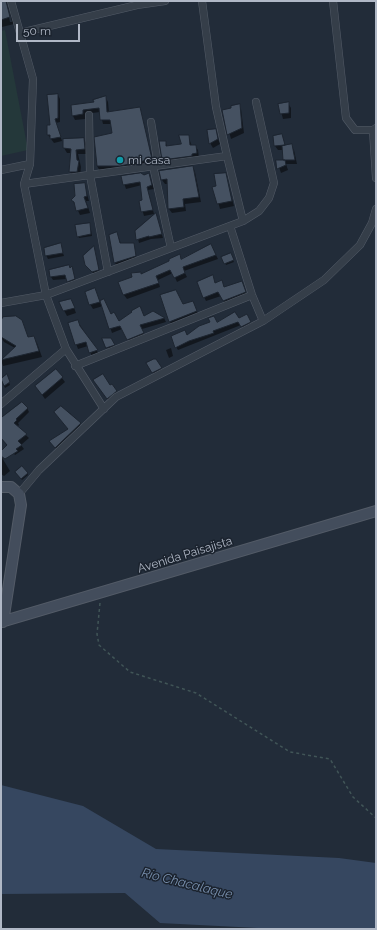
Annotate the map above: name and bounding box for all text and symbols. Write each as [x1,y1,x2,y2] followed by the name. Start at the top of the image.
[18,16,82,42] scale bar
[23,24,51,38] text: 50 m
[128,153,170,167] place label: mi casa
[115,155,125,165] marker: mi casa
[136,534,234,576] street label: Avenida Paisajista
[140,865,234,903] water label: Río Chacalaque

